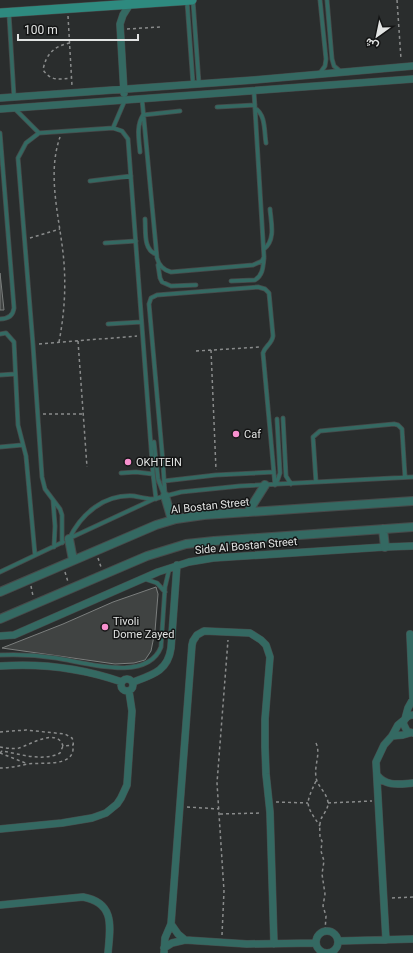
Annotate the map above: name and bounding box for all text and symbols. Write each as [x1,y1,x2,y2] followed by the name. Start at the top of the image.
[18,16,138,42] scale bar
[357,16,397,56] north arrow
[24,23,58,37] text: 100 m
[363,35,381,53] text: ش
[244,428,261,441] place label: Caf
[231,429,241,439] marker: Caf
[136,456,182,469] place label: OKHTEIN
[123,457,133,467] marker: OKHTEIN
[170,495,250,517] street label: Al Bostan Street
[194,535,298,557] street label: Side Al Bostan Street
[113,615,174,641] place label: Tivoli Dome Zayed
[100,622,110,632] marker: Tivoli Dome Zayed

